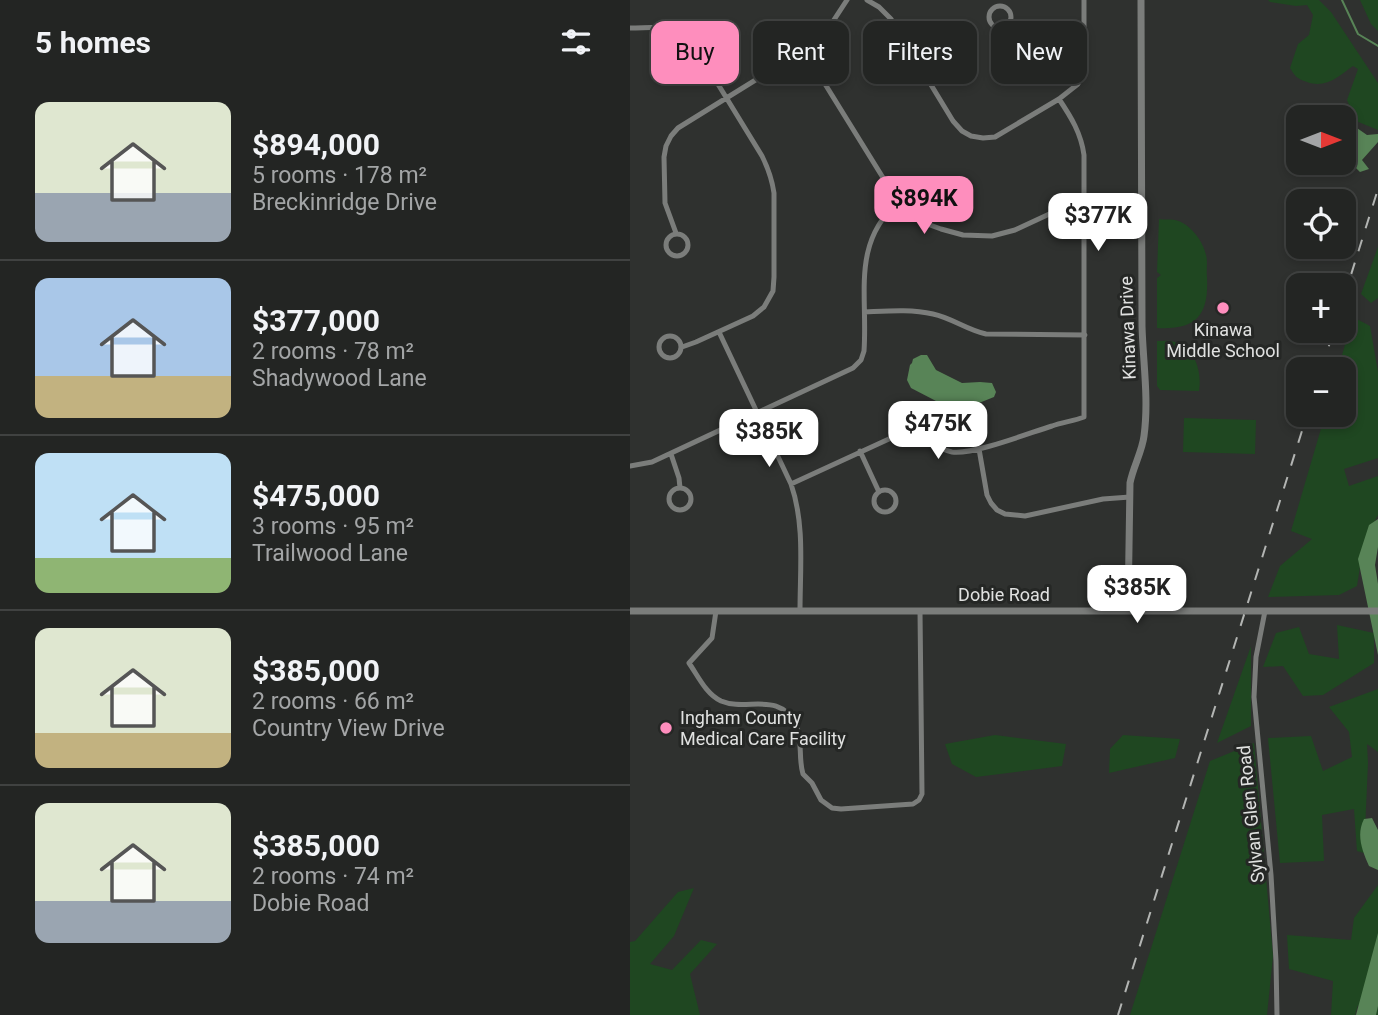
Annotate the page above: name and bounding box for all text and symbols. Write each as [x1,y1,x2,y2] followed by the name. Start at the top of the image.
[651,21,739,84] chip: Buy
[753,21,849,84] chip: Rent
[863,21,977,84] chip: Filters
[991,21,1087,84] chip: New
[557,23,595,61] icon: filters
[35,25,151,60] text: 5 homes
[1286,105,1356,175] north arrow
[1286,105,1356,427] map controls
[252,127,380,162] text: $894,000
[91,130,175,214] icon: home
[252,162,427,189] text: 5 rooms · 178 m²
[875,176,973,236] pin: $894K
[890,185,958,212] text: $894K
[252,189,437,216] text: Breckinridge Drive
[1286,189,1356,259] button: locate
[1049,194,1147,253] pin: $377K
[1064,202,1132,229] text: $377K
[1286,273,1356,343] button: +
[1115,276,1140,380] street label: Kinawa Drive
[1215,300,1231,316] marker: Kinawa Middle School
[252,303,380,338] text: $377,000
[91,306,175,390] icon: home
[1166,319,1280,361] place label: Kinawa Middle School
[252,338,414,365] text: 2 rooms · 78 m²
[1286,357,1356,427] button: −
[252,365,427,392] text: Shadywood Lane
[889,402,987,461] pin: $475K
[720,410,818,469] pin: $385K
[904,410,972,437] text: $475K
[735,418,803,445] text: $385K
[252,478,380,513] text: $475,000
[91,481,175,565] icon: home
[252,513,414,540] text: 3 rooms · 95 m²
[252,540,408,567] text: Trailwood Lane
[1088,566,1186,625] pin: $385K
[1103,574,1171,601] text: $385K
[958,584,1050,605] street label: Dobie Road
[252,653,380,688] text: $385,000
[91,656,175,740] icon: home
[252,688,414,715] text: 2 rooms · 66 m²
[680,707,846,749] place label: Ingham County Medical Care Facility
[252,715,445,742] text: Country View Drive
[658,720,674,736] marker: Ingham County Medical Care Facility
[1233,744,1268,884] street label: Sylvan Glen Road
[252,828,380,863] text: $385,000
[91,831,175,915] icon: home
[252,863,414,890] text: 2 rooms · 74 m²
[252,890,369,917] text: Dobie Road

